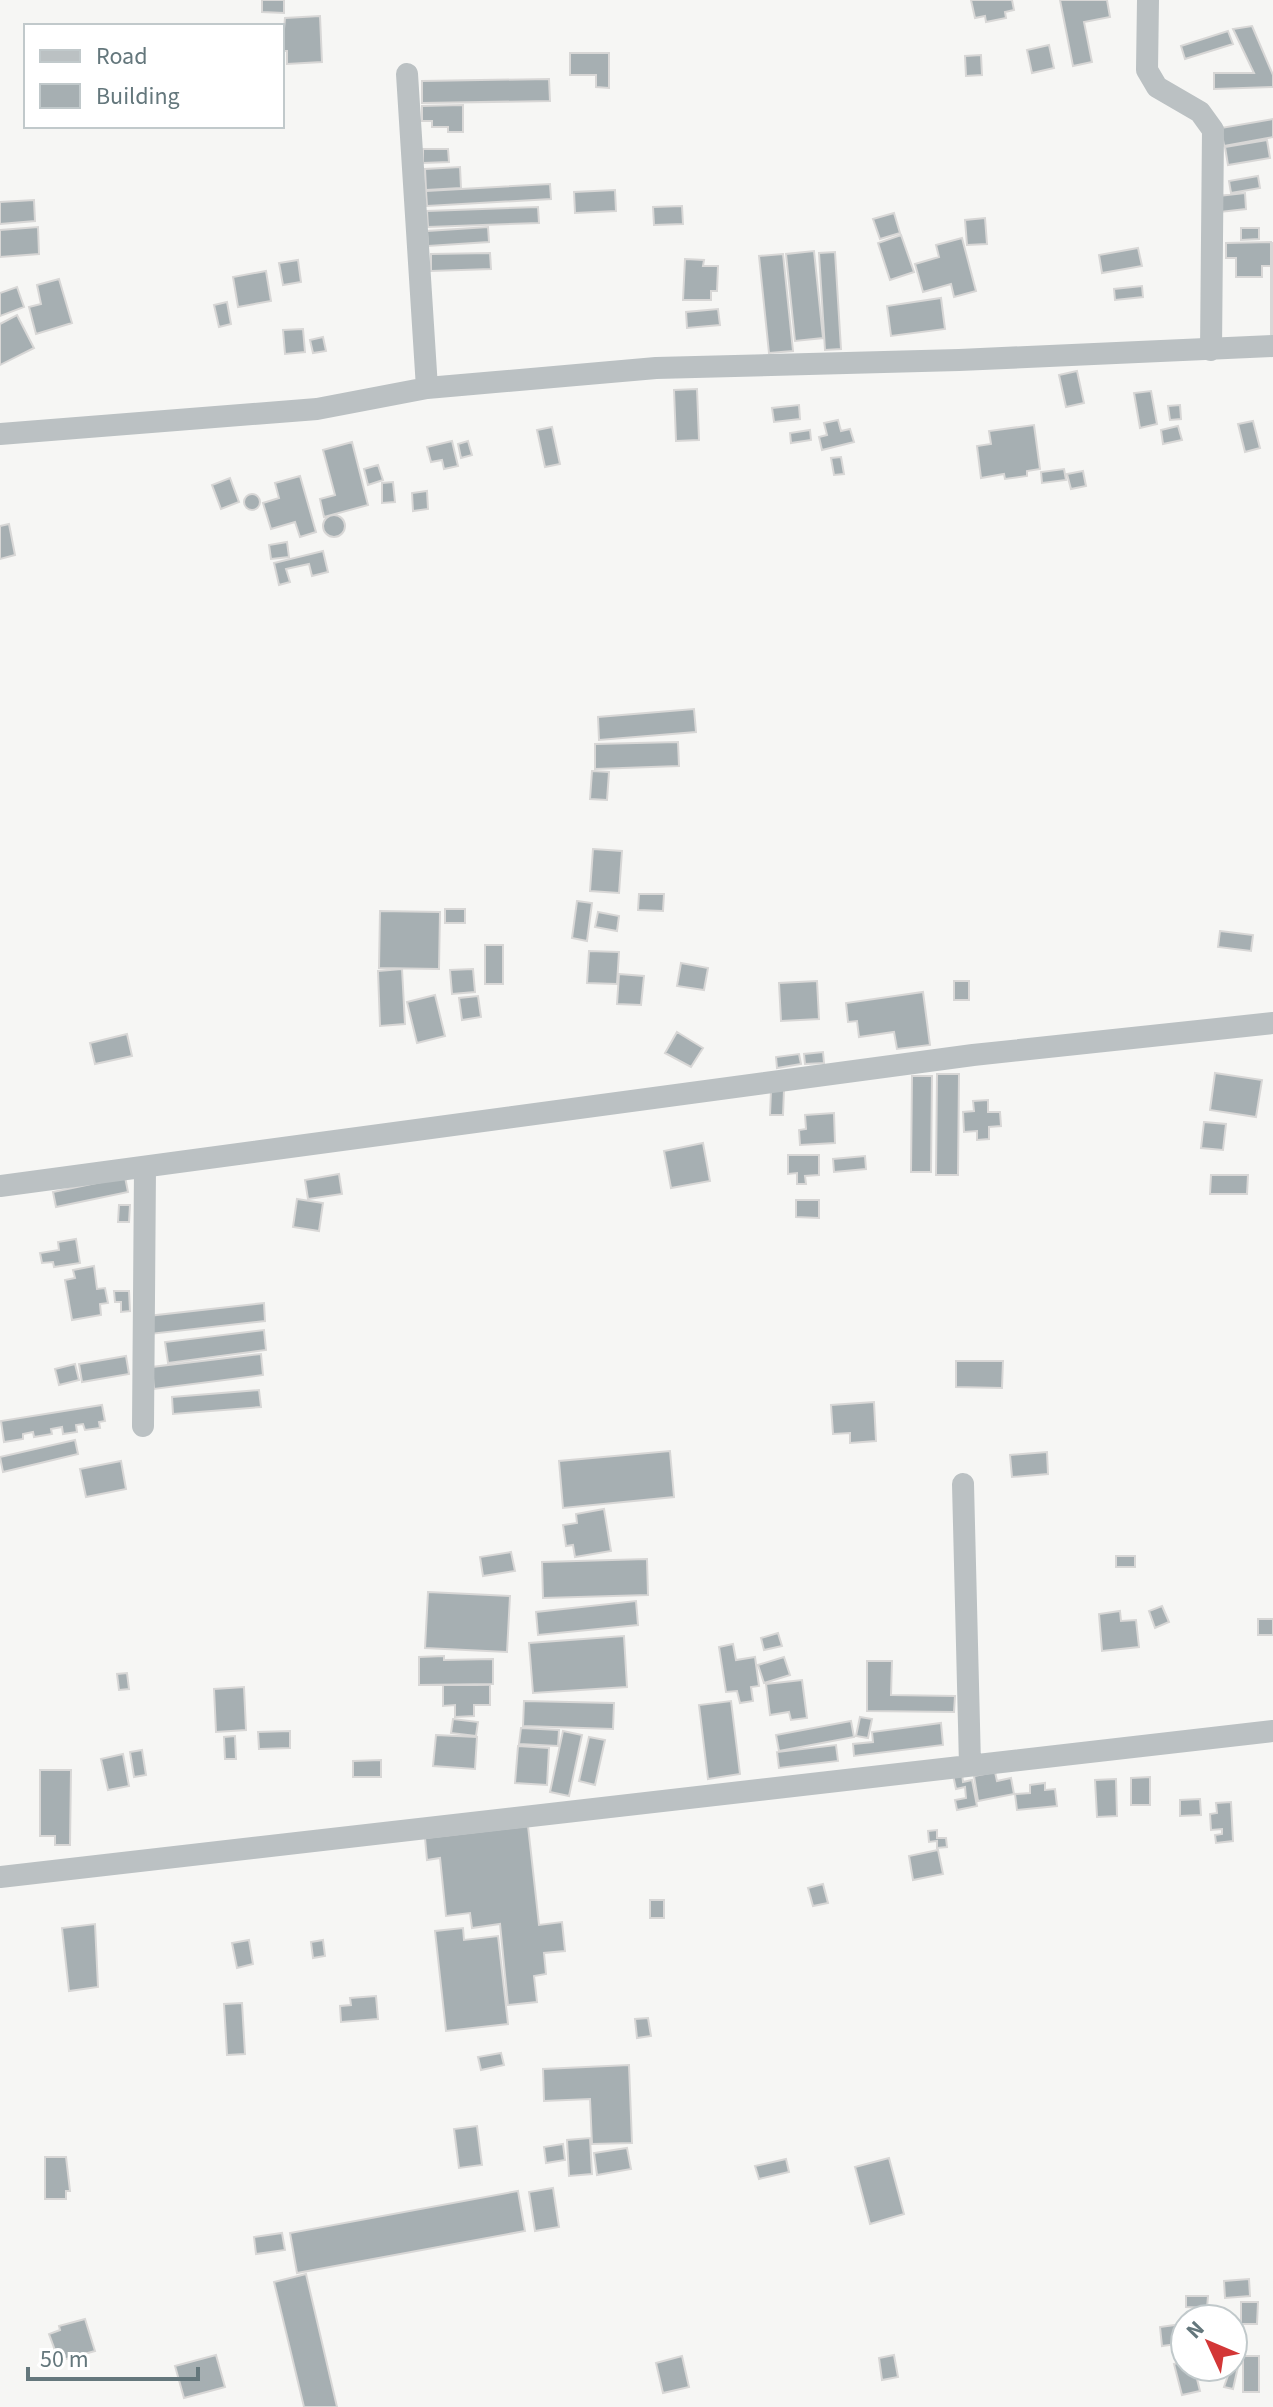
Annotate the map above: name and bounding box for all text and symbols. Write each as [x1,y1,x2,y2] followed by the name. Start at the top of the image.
[24,24,284,128] legend
[96,39,148,74] text: Road
[96,79,180,114] text: Building
[1169,2303,1249,2383] north arrow
[1179,2313,1212,2346] text: N
[28,2331,198,2381] scale bar
[40,2342,89,2377] text: 50 m

